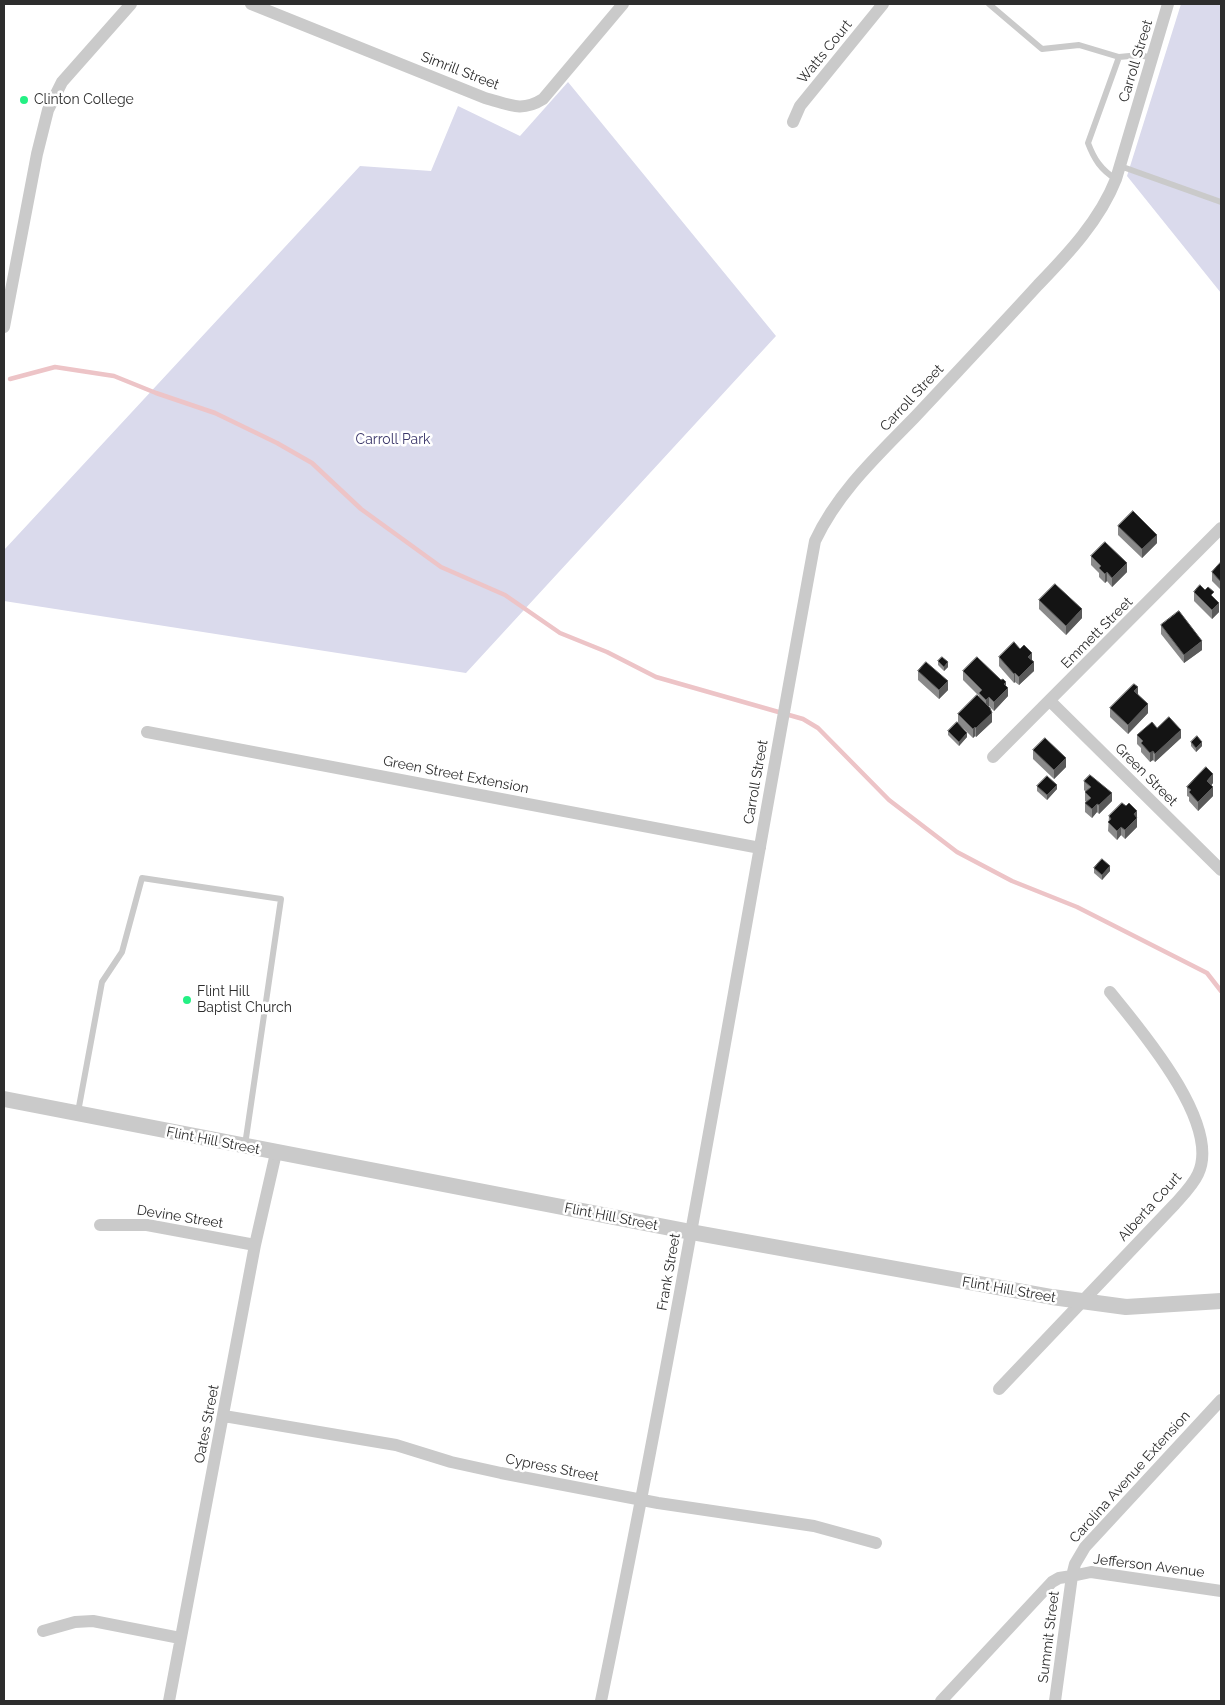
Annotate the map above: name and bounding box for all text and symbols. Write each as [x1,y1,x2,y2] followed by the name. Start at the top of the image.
[794,17,856,87] street label: Watts Court
[1116,18,1156,104] street label: Carroll Street
[419,48,501,94] street label: Simrill Street
[34,92,134,108] place label: Clinton College
[18,94,30,106] marker: Clinton College
[877,361,947,435] street label: Carroll Street
[356,432,430,448] park label: Carroll Park
[1058,594,1136,672] street label: Emmett Street
[740,739,772,825] street label: Carroll Street
[1111,740,1181,810] street label: Green Street
[382,753,530,797] street label: Green Street Extension
[197,984,292,1016] place label: Flint Hill Baptist Church
[181,994,193,1006] marker: Flint Hill Baptist Church
[165,1124,261,1158] street label: Flint Hill Street
[1115,1169,1185,1245] street label: Alberta Court
[563,1200,659,1234] street label: Flint Hill Street
[136,1202,224,1232] street label: Devine Street
[654,1232,684,1312] street label: Frank Street
[961,1273,1057,1307] street label: Flint Hill Street
[191,1383,223,1465] street label: Oates Street
[1066,1407,1194,1547] street label: Carolina Avenue Extension
[504,1451,600,1485] street label: Cypress Street
[1093,1551,1205,1581] street label: Jefferson Avenue
[1035,1590,1063,1684] street label: Summit Street

